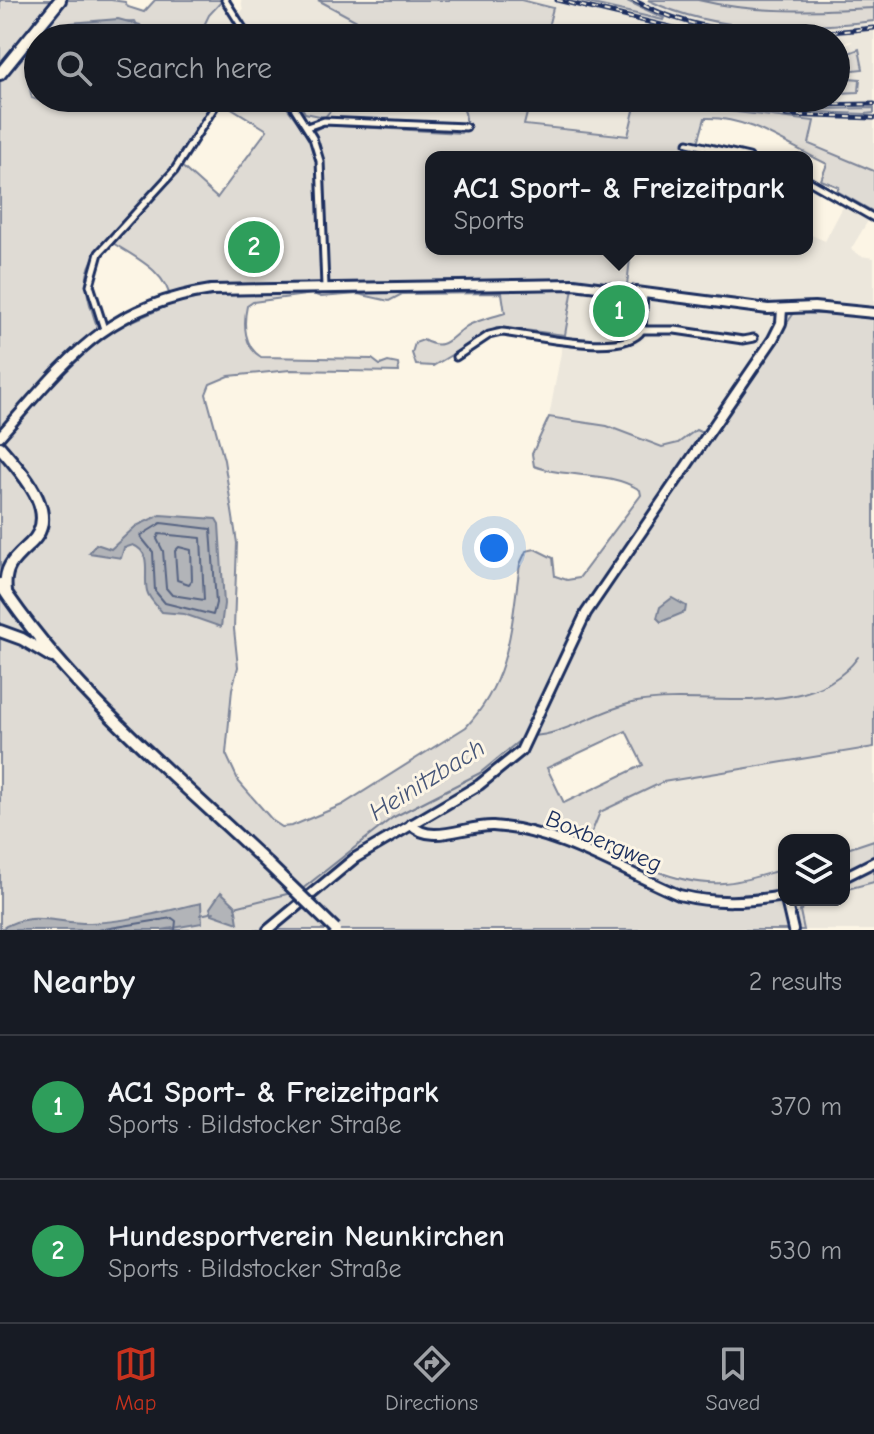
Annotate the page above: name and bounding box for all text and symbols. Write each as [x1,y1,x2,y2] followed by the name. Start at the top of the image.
[24,24,850,112] search box
[52,46,96,90] icon: search
[116,51,272,86] text: Search here
[425,151,813,255] popup
[454,171,784,206] text: AC1 Sport- & Freizeitpark
[454,206,524,236] text: Sports
[228,217,280,277] pin: 2
[593,281,645,341] pin: 1
[474,528,514,568] your location
[364,733,490,827] water label: Heinitzbach
[542,804,666,878] street label: Boxbergweg
[778,834,850,906] map controls
[778,834,850,906] button: layers
[32,962,135,1002] text: Nearby
[749,967,842,997] text: 2 results
[108,1075,439,1110] text: AC1 Sport- & Freizeitpark
[53,1092,63,1122] text: 1
[771,1092,842,1122] text: 370 m
[108,1110,402,1140] text: Sports · Bildstocker Straße
[108,1219,505,1254] text: Hundesportverein Neunkirchen
[52,1236,64,1266] text: 2
[769,1236,842,1266] text: 530 m
[108,1254,402,1284] text: Sports · Bildstocker Straße
[114,1342,158,1416] tab: Map
[385,1342,478,1416] tab: Directions
[705,1342,760,1416] tab: Saved

